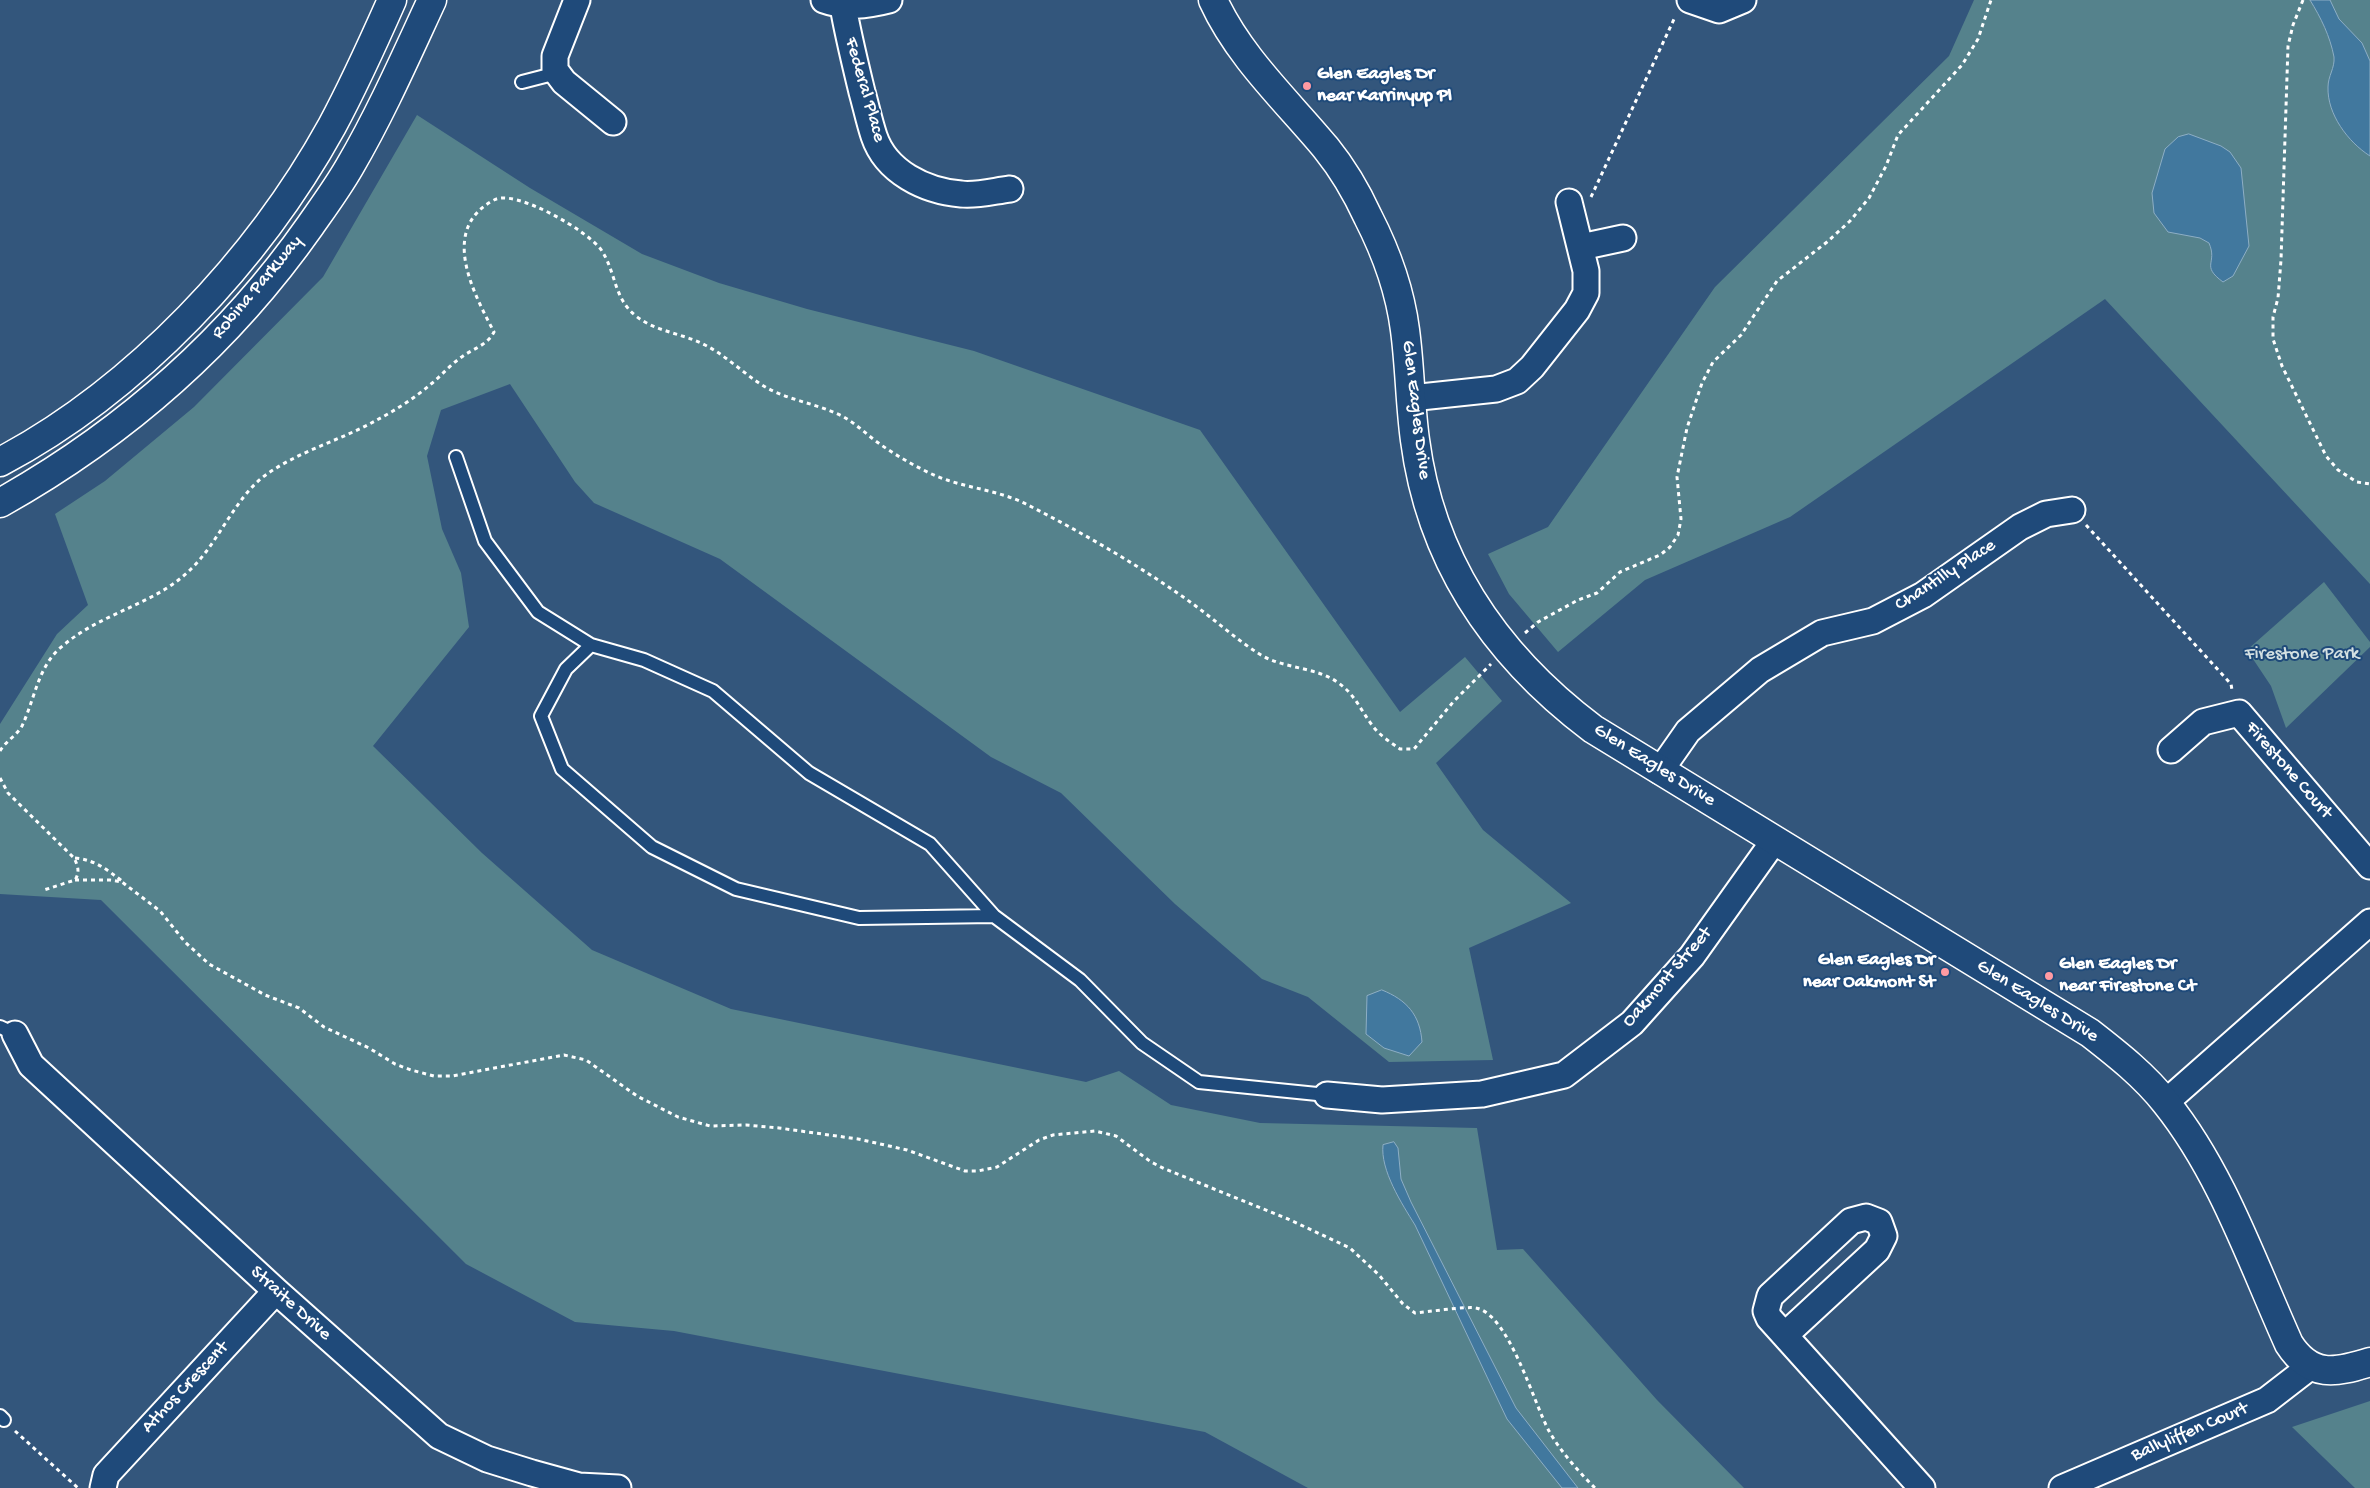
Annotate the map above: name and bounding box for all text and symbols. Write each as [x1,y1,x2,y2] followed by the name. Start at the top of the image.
[838,35,890,145] street label: Federal Place
[1317,64,1452,108] place label: Glen Eagles Dr near Karrinyup Pl
[1301,80,1313,92] marker: Glen Eagles Dr near Karrinyup Pl
[208,231,308,345] street label: Robina Parkway
[1395,339,1435,481] street label: Glen Eagles Drive
[1891,535,2001,617] street label: Chantilly Place
[2245,644,2359,666] park label: Firestone Park
[2239,718,2337,824] street label: Firestone Court
[1589,719,1719,813] street label: Glen Eagles Drive
[1618,923,1718,1033] street label: Oakmont Street
[1803,950,1935,994] place label: Glen Eagles Dr near Oakmont St
[2059,954,2196,998] place label: Glen Eagles Dr near Firestone Ct
[1972,955,2102,1049] street label: Glen Eagles Drive
[1939,966,1951,978] marker: Glen Eagles Dr near Oakmont St
[2043,970,2055,982] marker: Glen Eagles Dr near Firestone Ct
[245,1262,335,1346] street label: Straite Drive
[138,1337,234,1439] street label: Athos Crescent
[2128,1398,2252,1468] street label: Ballyliffen Court

